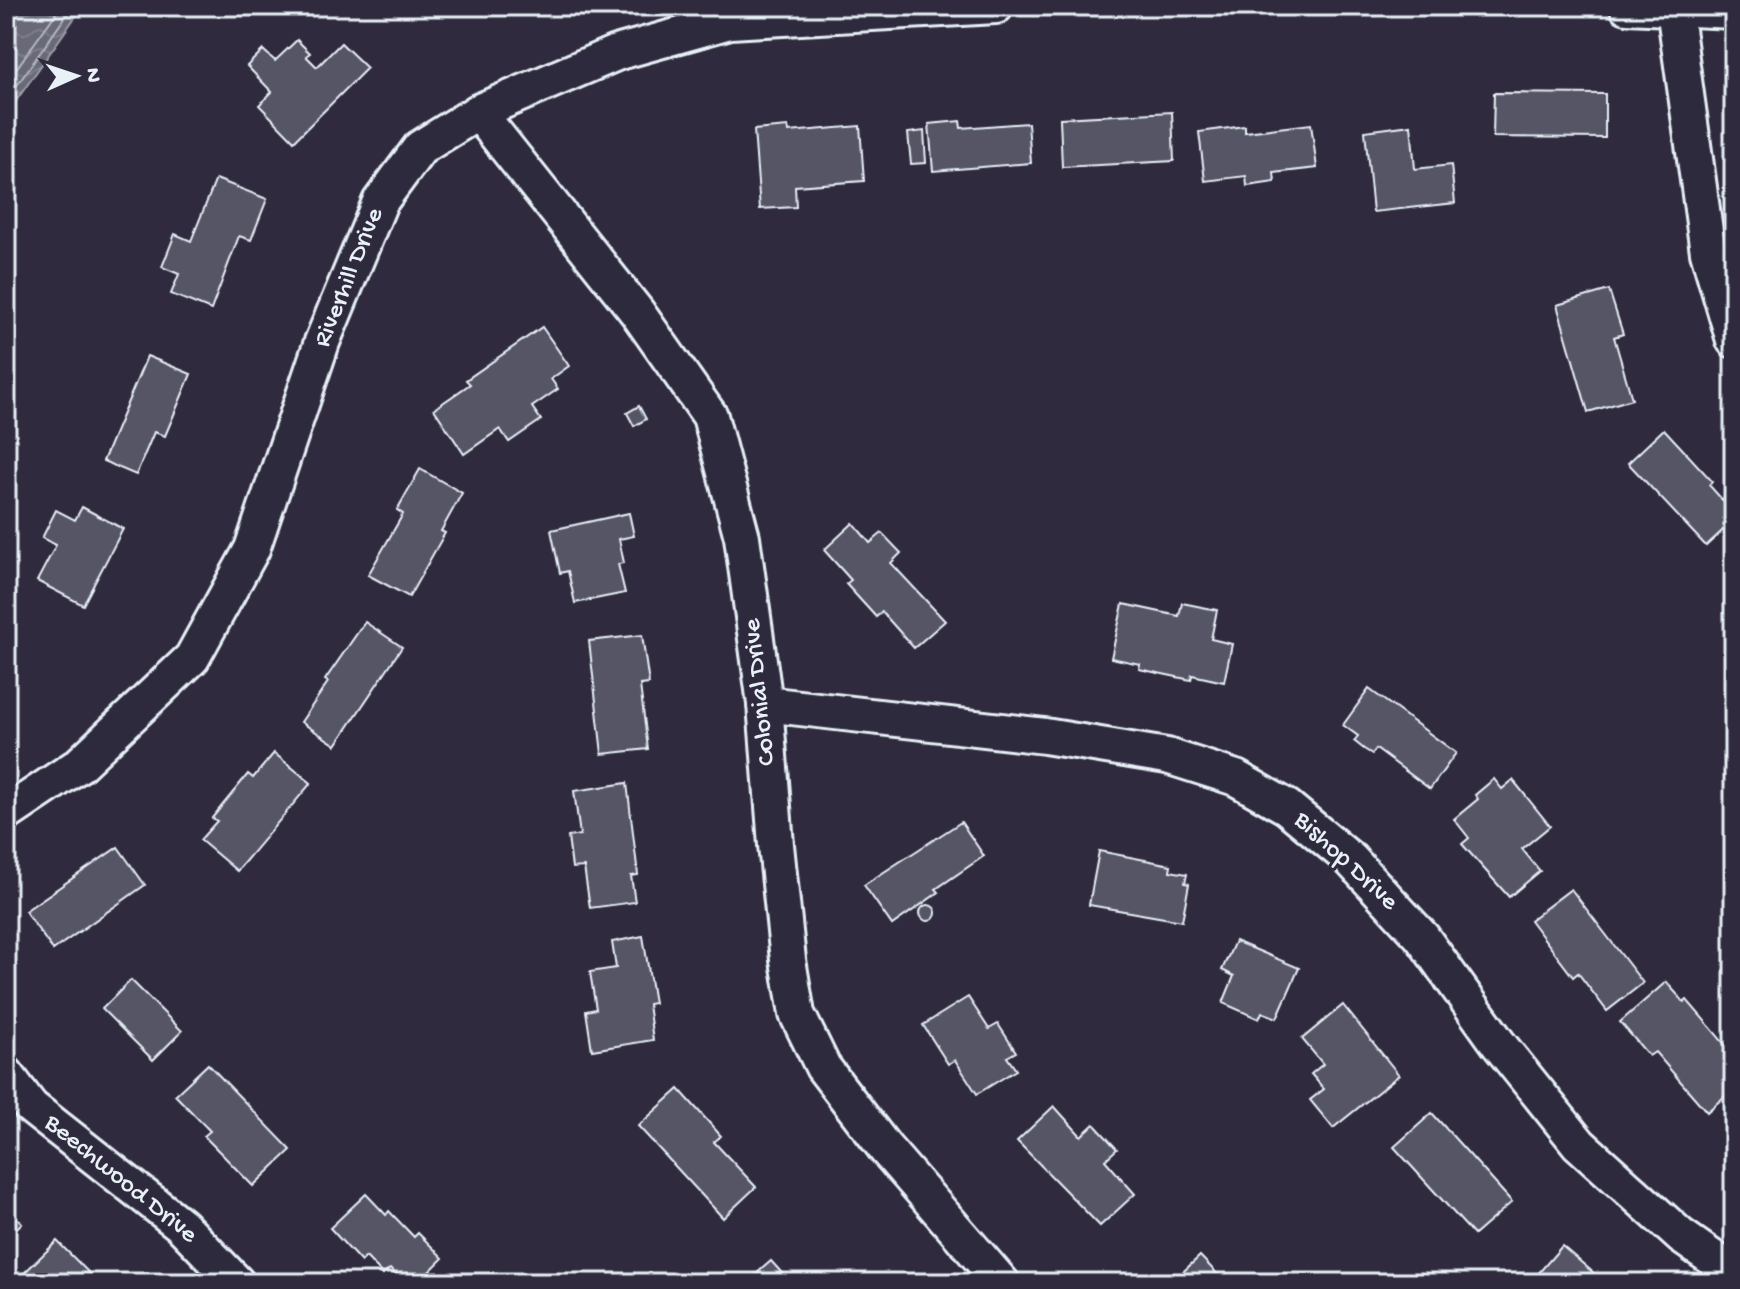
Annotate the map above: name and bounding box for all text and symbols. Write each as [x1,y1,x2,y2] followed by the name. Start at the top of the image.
[36,36,116,116] north arrow
[79,67,105,83] text: N
[308,203,392,352] street label: Riverhill Drive
[738,616,784,767] street label: Colonial Drive
[1286,805,1404,919] street label: Bishop Drive
[36,1108,203,1252] street label: Beechwood Drive

